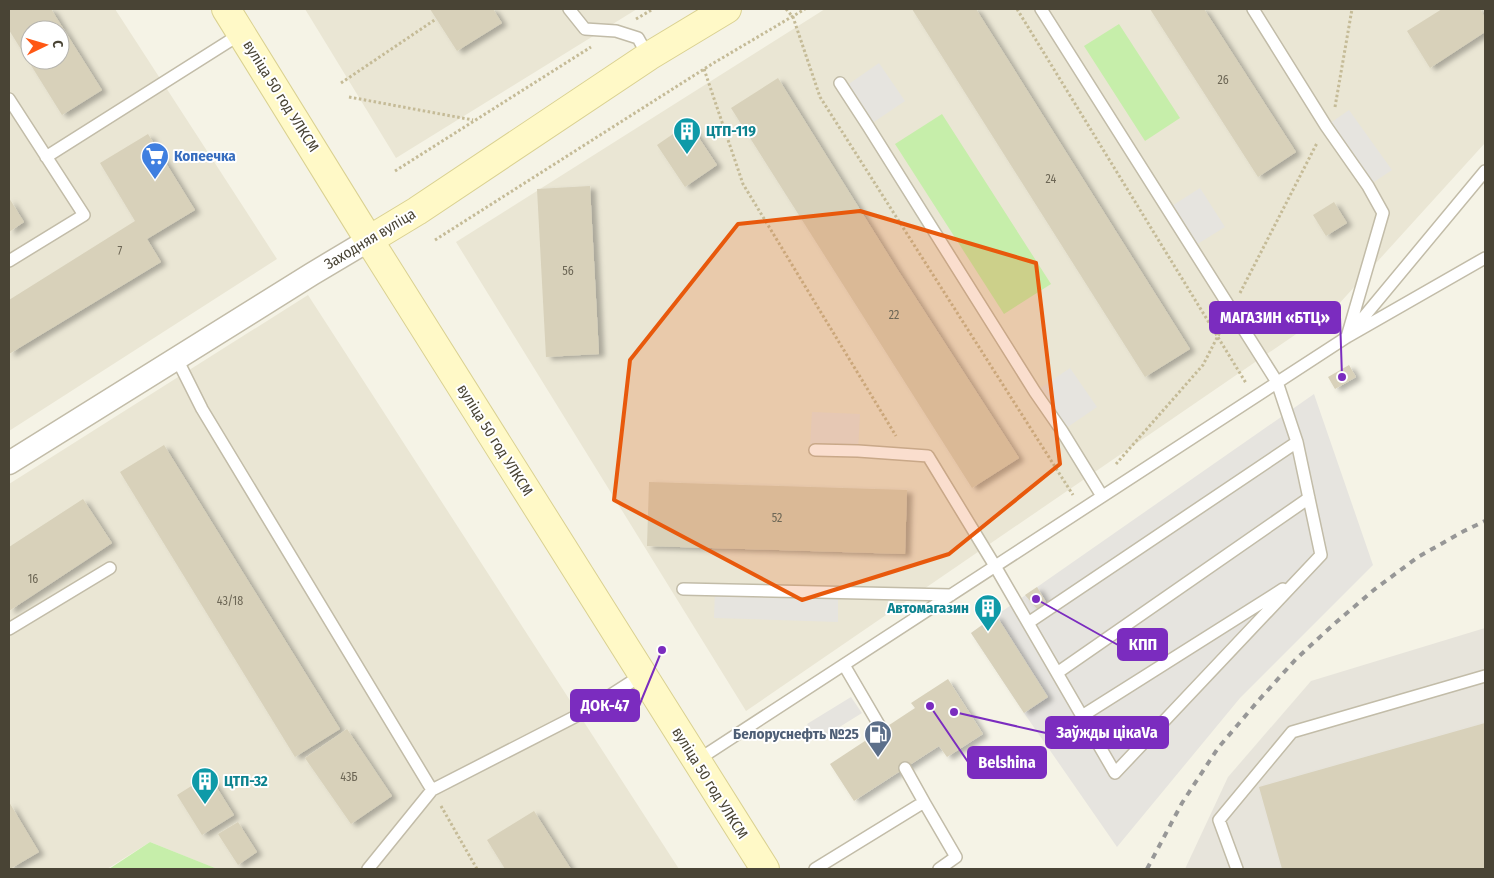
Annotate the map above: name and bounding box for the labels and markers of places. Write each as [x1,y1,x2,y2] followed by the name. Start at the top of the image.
[672,116,702,155] building icon: ЦТП-119
[706,122,756,140] place label: ЦТП-119
[140,141,170,180] supermarket icon: Копеечка
[174,147,236,165] place label: Копеечка
[1210,302,1340,333] callout: МАГАЗИН «БТЦ»
[973,593,1003,632] building icon: Автомагазин
[886,599,969,617] place label: Автомагазин
[1118,629,1167,660] callout: КПП
[571,690,639,721] callout: ДОК-47
[1046,717,1168,748] callout: Заўжды цікаVа
[863,719,893,758] fuel station icon: Белоруснефть №25
[733,725,859,743] place label: Белоруснефть №25
[968,747,1046,778] callout: Belshina
[190,766,220,805] building icon: ЦТП-32
[224,772,268,790] place label: ЦТП-32

